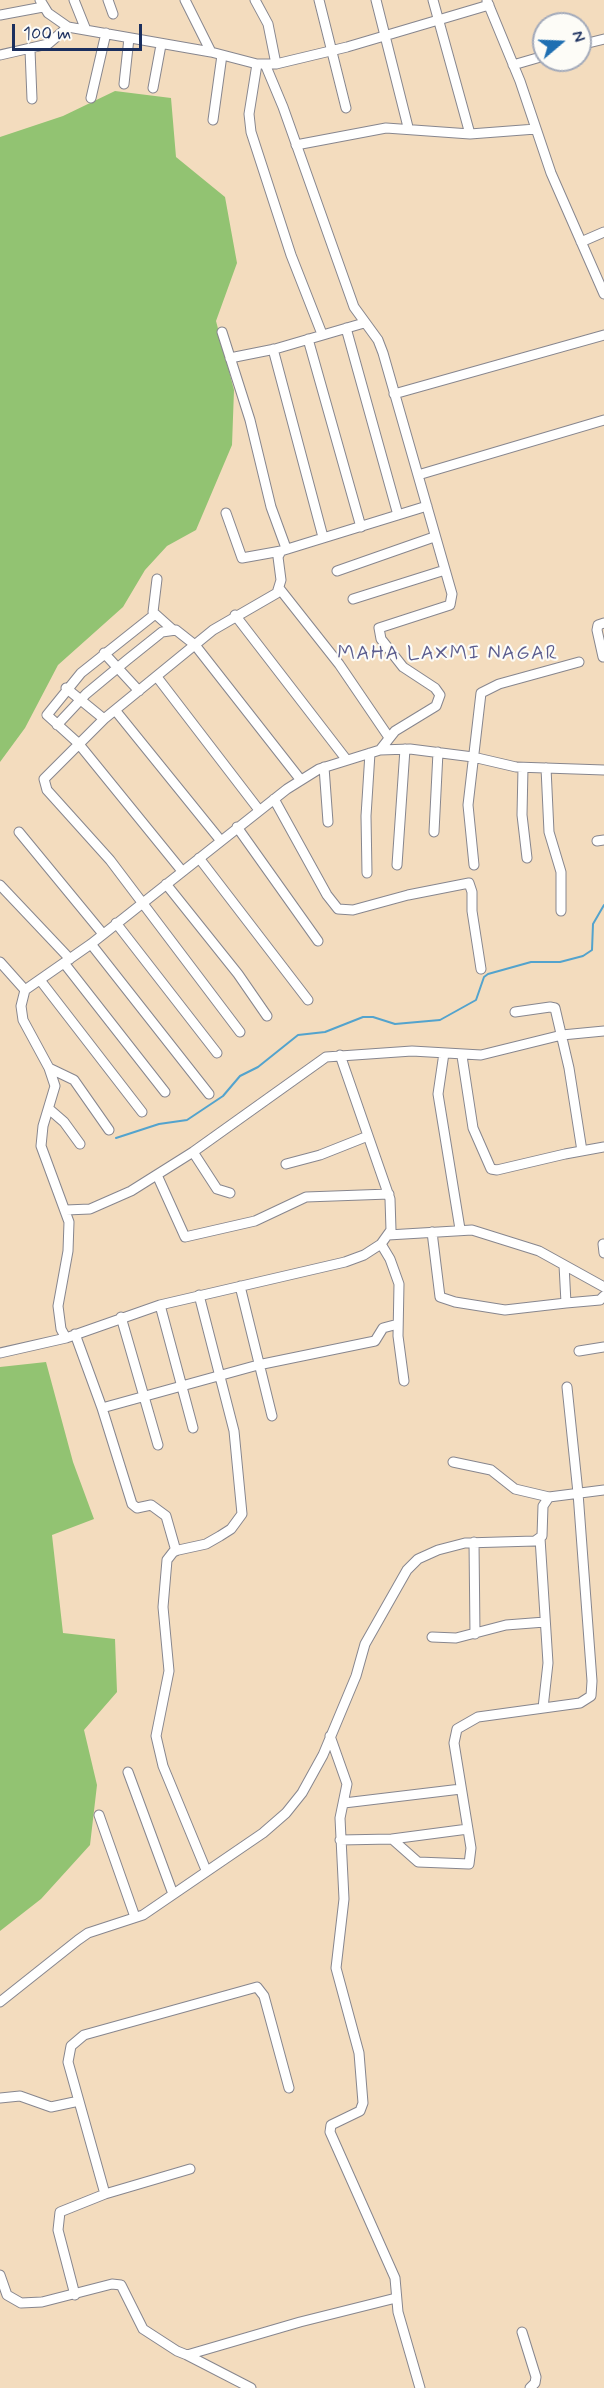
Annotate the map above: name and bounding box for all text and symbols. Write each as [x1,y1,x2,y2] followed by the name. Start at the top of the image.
[15,12,146,50] scale bar
[532,12,592,72] north arrow
[23,22,71,46] text: 100 m
[566,28,589,45] text: N
[337,643,559,667] district label: MAHA LAXMI NAGAR

